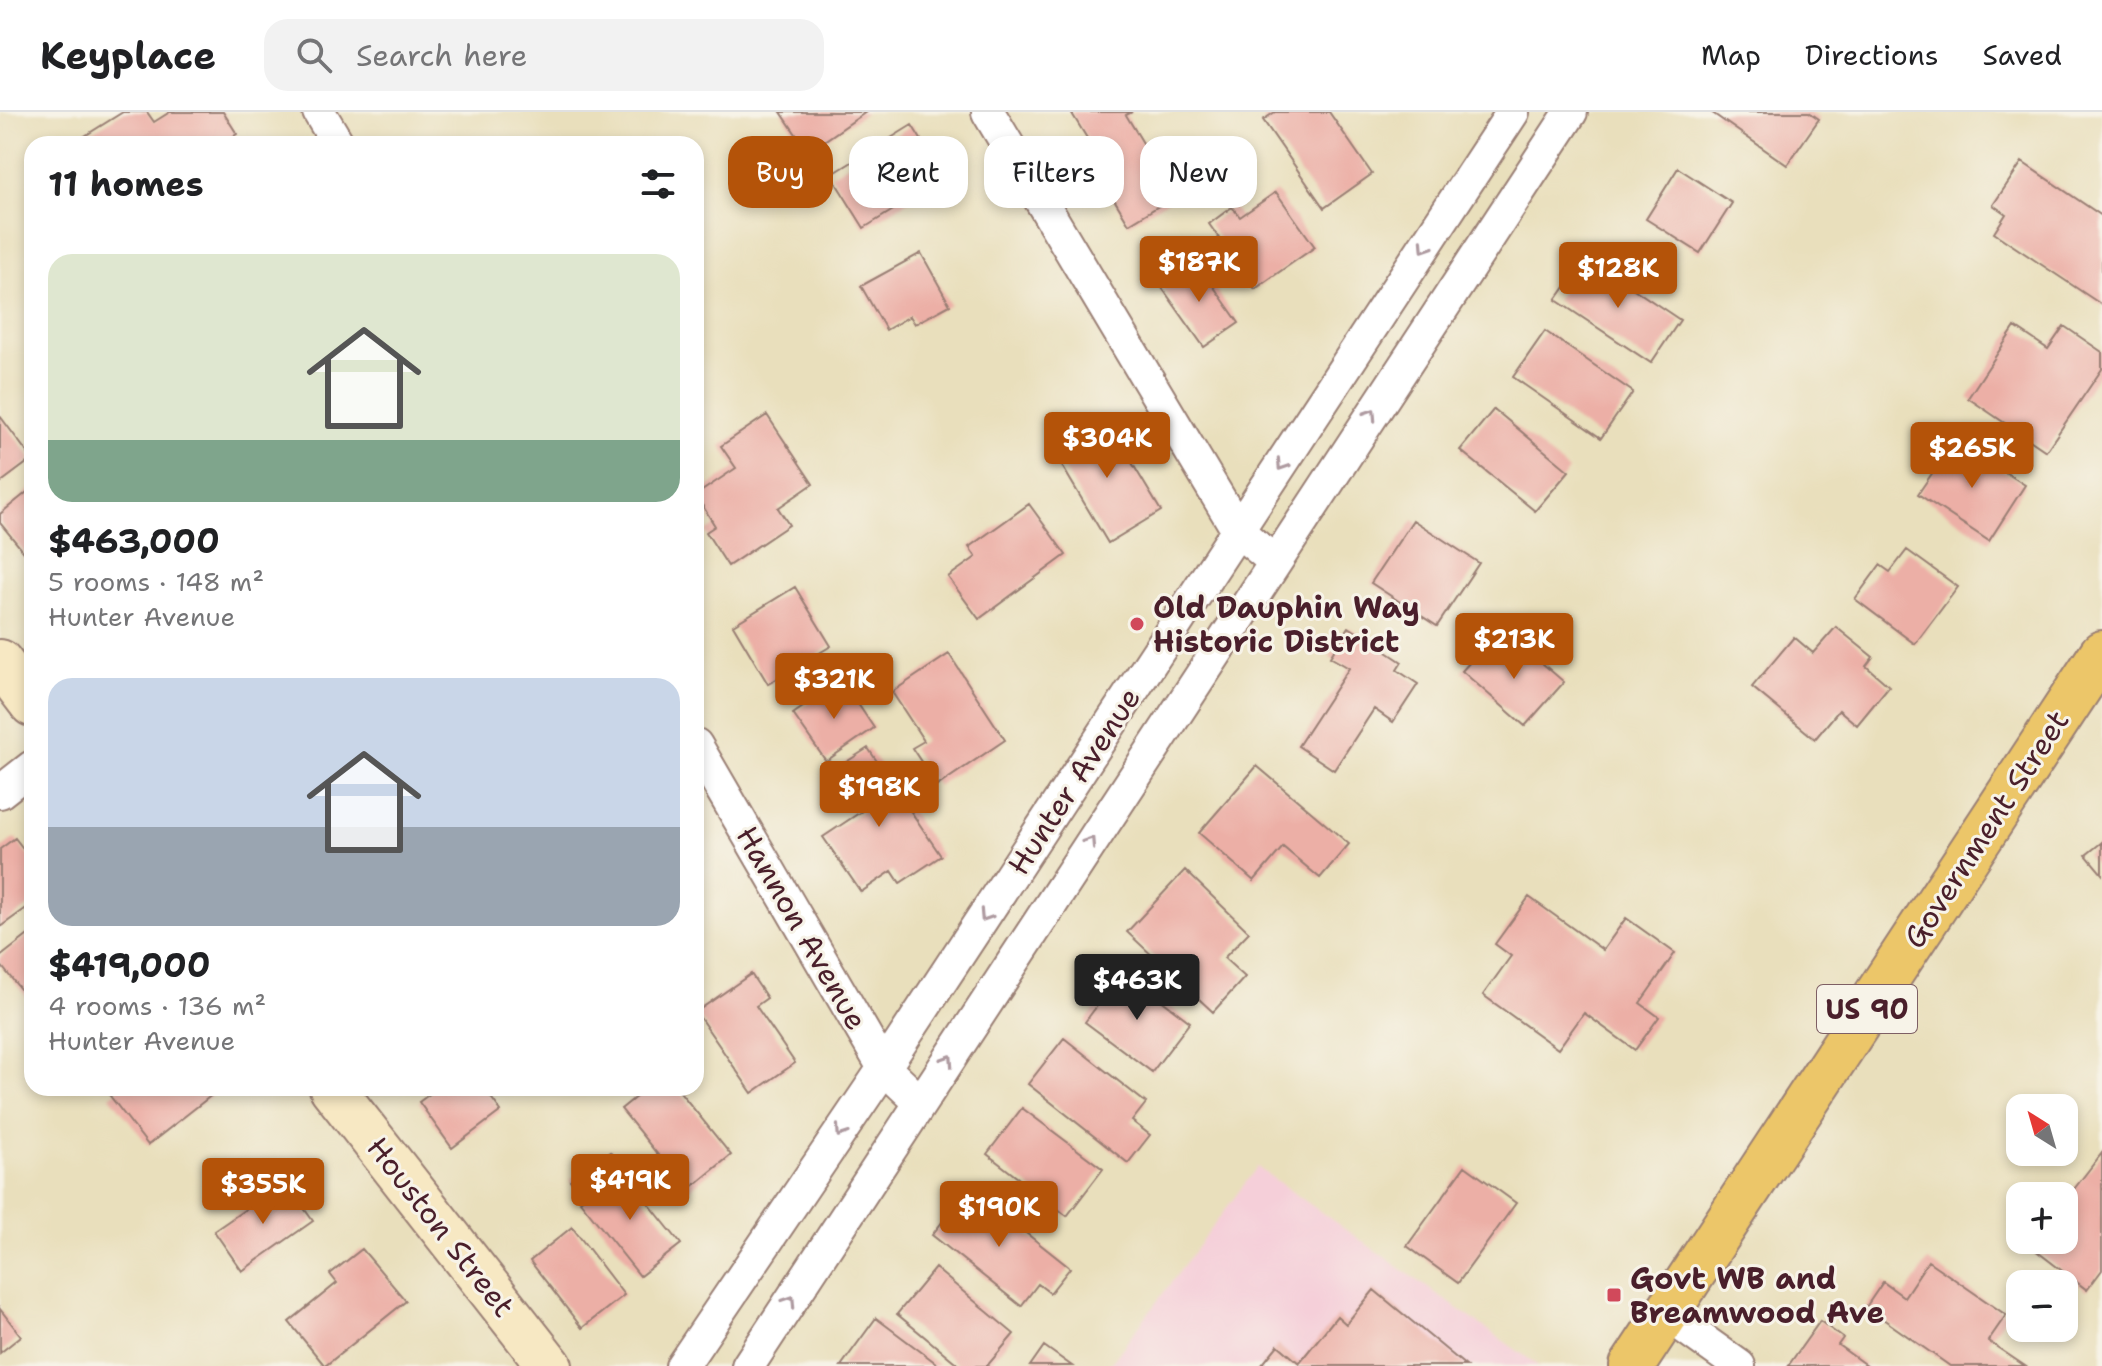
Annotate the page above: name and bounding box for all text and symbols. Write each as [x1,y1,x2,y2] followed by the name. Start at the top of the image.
[264,19,824,91] search box
[40,30,216,81] text: Keyplace
[292,33,336,77] icon: search
[356,35,527,76] text: Search here
[1701,36,1761,74] text: Map
[1805,36,1939,74] text: Directions
[1983,36,2062,74] text: Saved
[728,136,833,208] chip: Buy
[849,136,968,208] chip: Rent
[984,136,1124,208] chip: Filters
[1140,136,1257,208] chip: New
[48,161,204,207] text: 11 homes
[636,162,680,206] icon: filters
[1143,236,1255,304] pin: $187K
[1419,239,1434,253] one-way arrow
[1562,242,1674,310] pin: $128K
[1158,244,1240,279] text: $187K
[1577,250,1659,285] text: $128K
[292,306,436,450] icon: home
[1362,408,1377,423] one-way arrow
[1051,412,1163,480] pin: $304K
[1062,420,1152,455] text: $304K
[1916,422,2028,490] pin: $265K
[1929,430,2015,465] text: $265K
[1277,456,1292,471] one-way arrow
[48,518,220,564] text: $463,000
[48,564,264,599] text: 5 rooms · 148 m²
[1153,587,1420,662] place label: Old Dauphin Way Historic District
[48,599,235,634] text: Hunter Avenue
[1458,613,1570,681] pin: $213K
[1128,615,1146,633] marker: Old Dauphin Way Historic District
[1473,621,1555,656] text: $213K
[778,653,890,721] pin: $321K
[793,661,875,696] text: $321K
[998,679,1150,883] street label: Hunter Avenue
[1894,702,2078,956] street label: Government Street
[292,730,436,874] icon: home
[823,761,935,829] pin: $198K
[838,769,920,804] text: $198K
[727,818,877,1038] street label: Hannon Avenue
[1081,836,1096,851] one-way arrow
[980,907,995,921] one-way arrow
[48,942,210,988] text: $419,000
[1081,954,1193,1022] pin: $463K
[1092,962,1182,997] text: $463K
[1817,985,1917,1033] road number: US 90
[48,988,266,1023] text: 4 rooms · 136 m²
[48,1023,235,1058] text: Hunter Avenue
[938,1054,953,1068] one-way arrow
[2006,1094,2078,1166] north arrow
[2006,1094,2078,1342] map controls
[836,1124,851,1138] one-way arrow
[358,1128,524,1326] street label: Houston Street
[574,1154,686,1222] pin: $419K
[207,1158,319,1226] pin: $355K
[589,1162,671,1197] text: $419K
[220,1166,306,1201] text: $355K
[943,1181,1055,1249] pin: $190K
[2006,1182,2078,1254] button: +
[958,1189,1040,1224] text: $190K
[1630,1258,1884,1333] place label: Govt WB and Breamwood Ave
[2006,1270,2078,1342] button: −
[1605,1286,1623,1304] marker: Govt WB and Breamwood Ave
[781,1295,796,1309] one-way arrow

